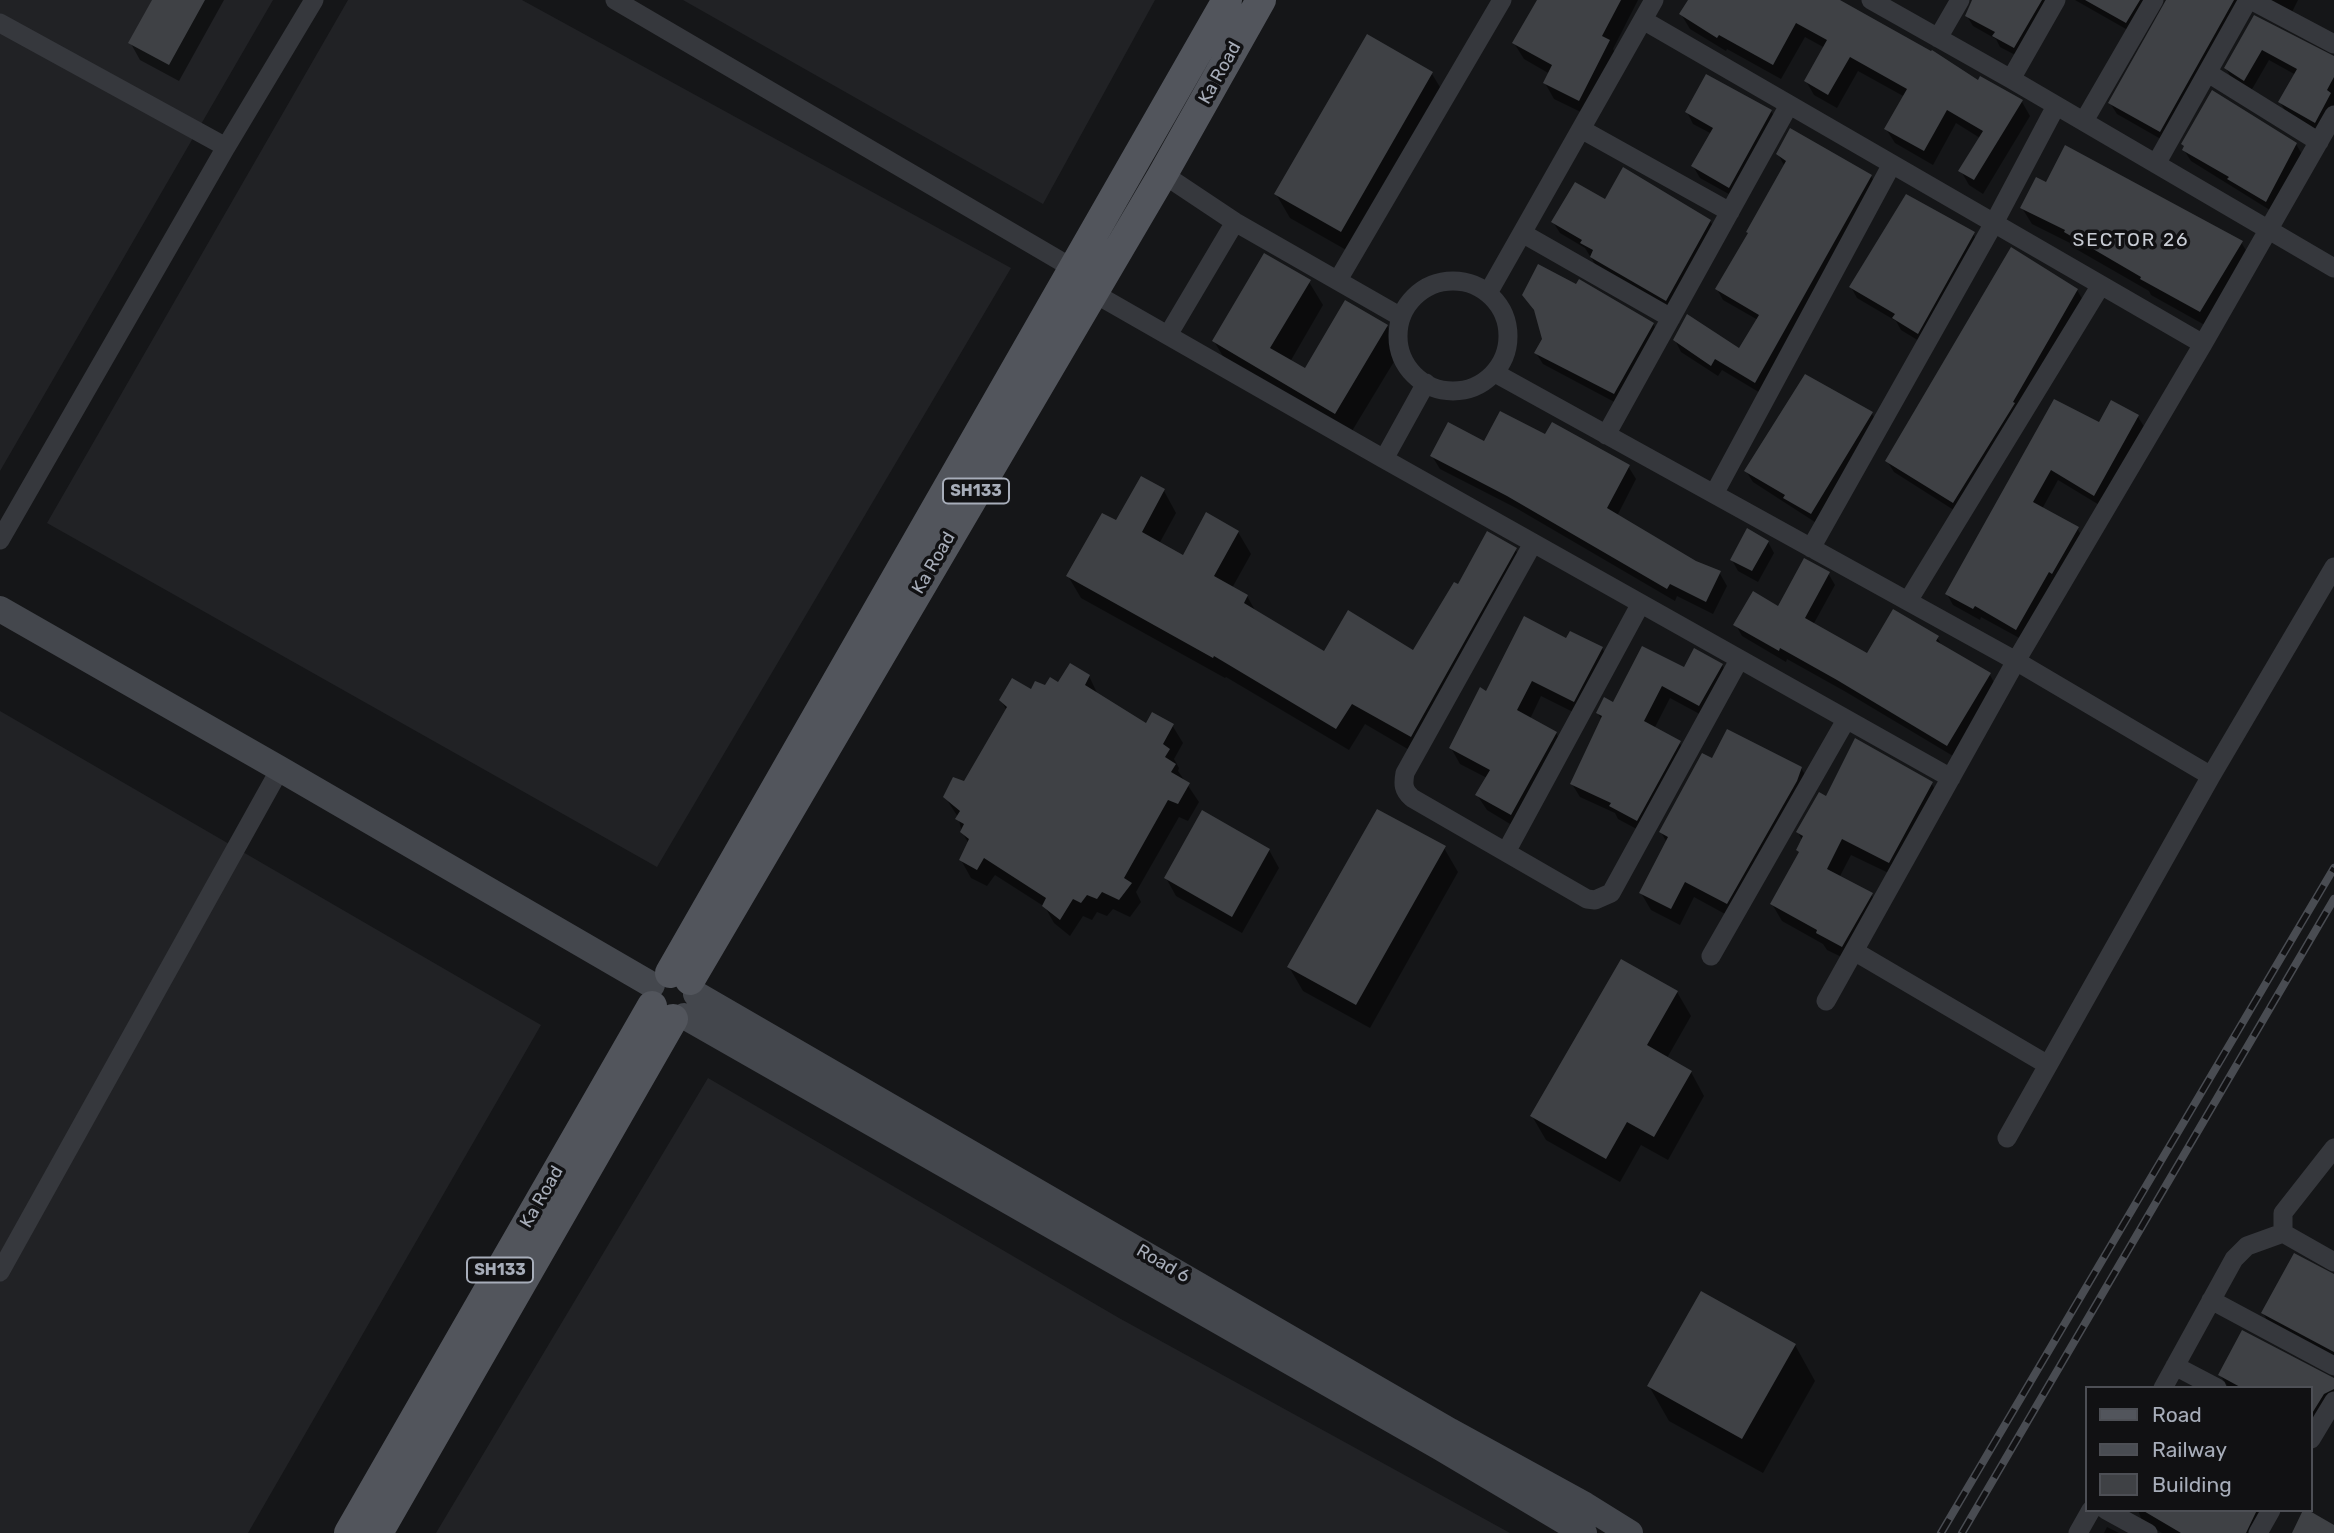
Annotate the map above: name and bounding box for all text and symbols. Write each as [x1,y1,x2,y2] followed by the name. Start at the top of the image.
[1194,38,1246,108] street label: Ka Road
[2074,230,2188,252] district label: SECTOR 26
[943,478,1009,504] road number: SH133
[908,528,960,598] street label: Ka Road
[516,1162,568,1232] street label: Ka Road
[1133,1240,1193,1288] street label: Road 6
[467,1258,533,1282] road number: SH133
[2086,1386,2313,1512] legend
[2152,1402,2202,1427] text: Road
[2152,1437,2227,1462] text: Railway
[2152,1472,2232,1497] text: Building

